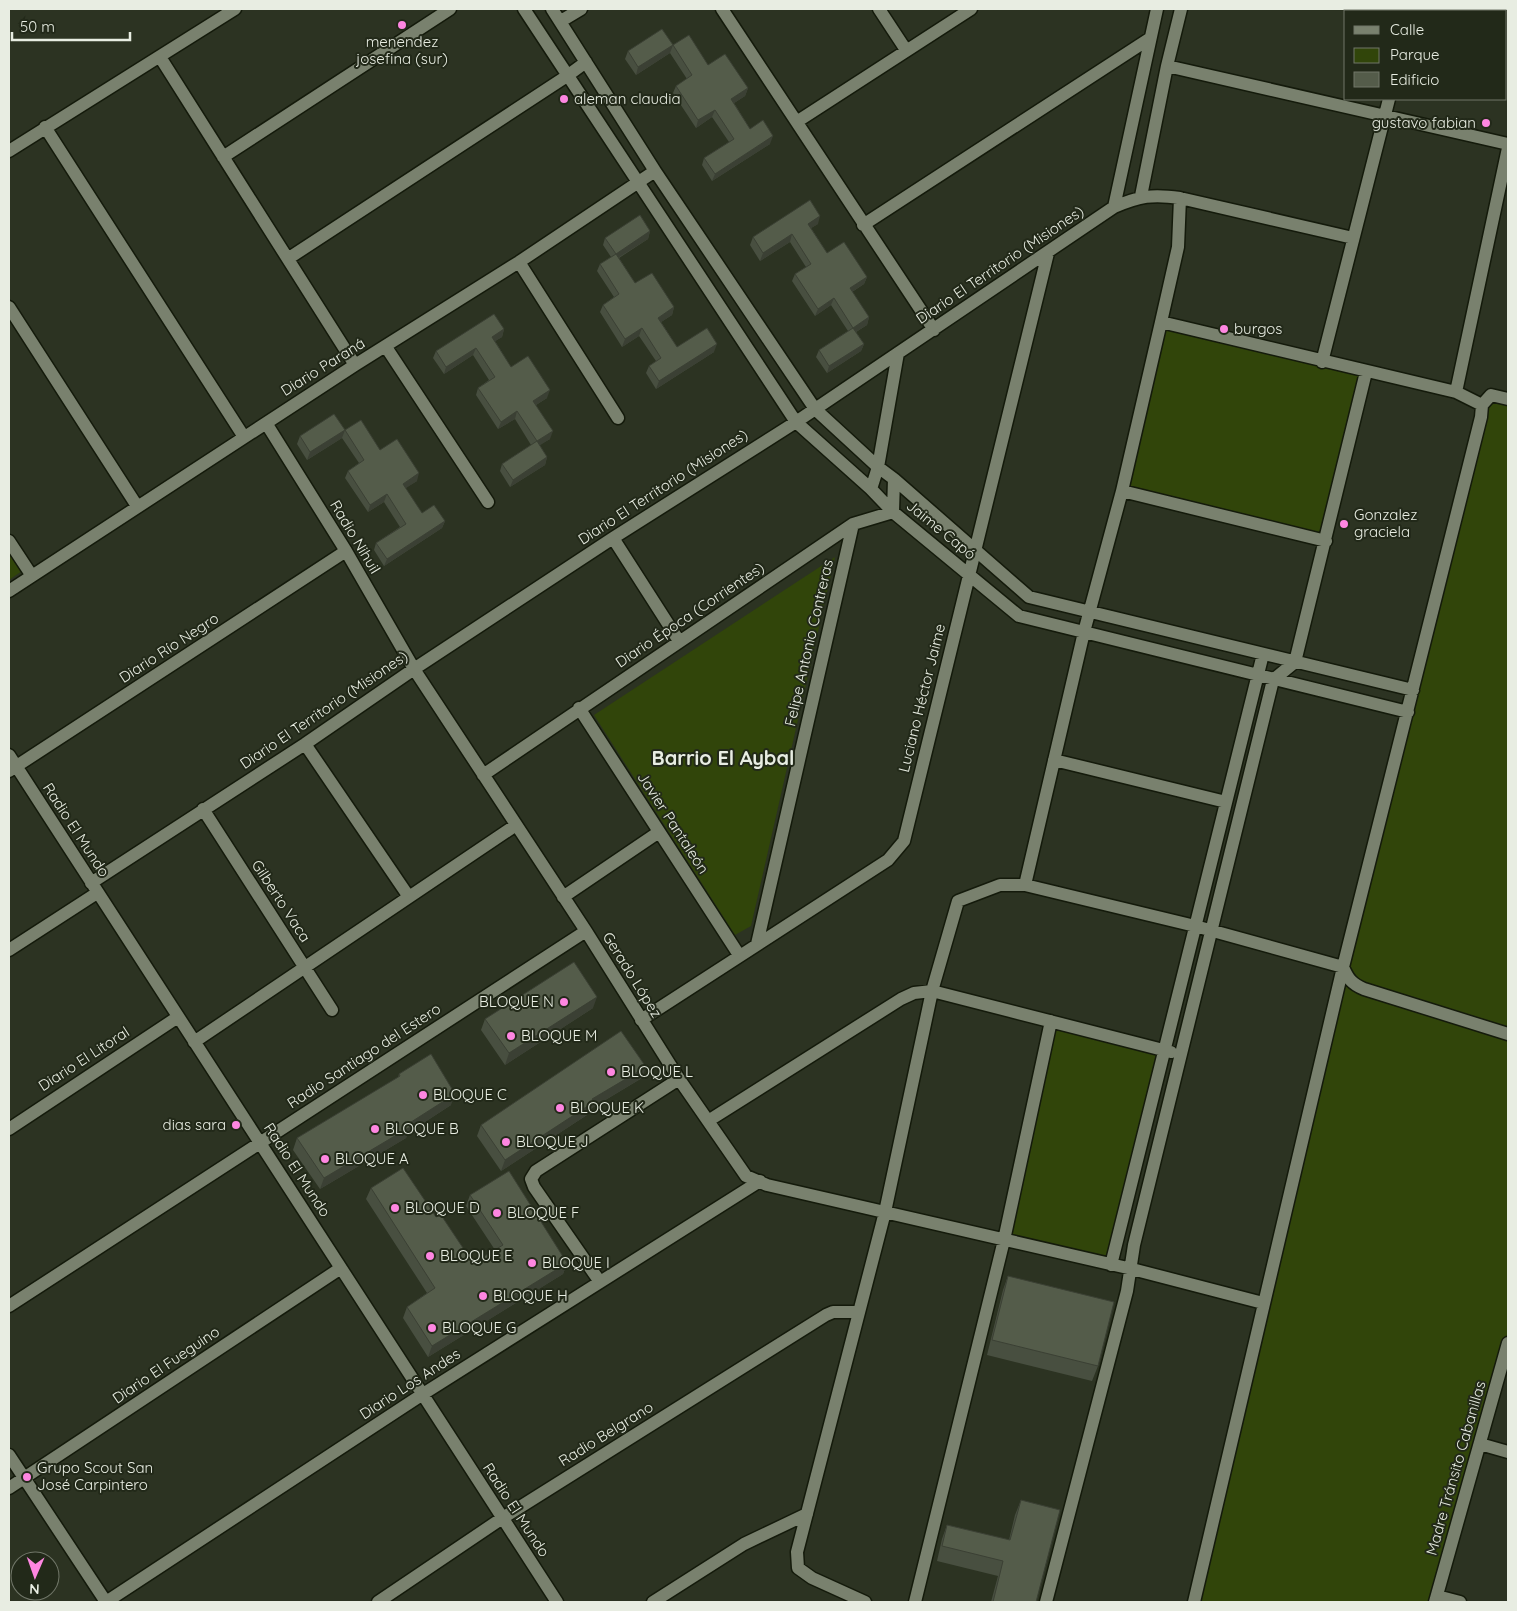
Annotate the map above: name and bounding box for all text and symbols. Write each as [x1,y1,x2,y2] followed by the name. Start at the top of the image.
[12,10,130,42] scale bar
[1344,10,1507,100] legend
[20,17,55,36] text: 50 m
[396,19,408,31] marker: menendez josefina (sur)
[1390,20,1424,39] text: Calle
[355,32,448,68] place label: menendez josefina (sur)
[1390,45,1440,64] text: Parque
[1390,70,1439,89] text: Edificio
[574,89,681,108] place label: aleman claudia
[558,93,570,105] marker: aleman claudia
[1372,113,1476,132] place label: gustavo fabian
[1480,117,1492,129] marker: gustavo fabian
[912,201,1087,328] street label: Diario El Territorio (Misiones)
[1234,319,1282,338] place label: burgos
[1218,323,1230,335] marker: burgos
[277,333,368,400] street label: Diario Paraná
[574,425,751,549] street label: Diario El Territorio (Misiones)
[326,496,385,577] street label: Radio Nihuil
[903,496,980,563] street label: Jaime Capó
[1354,505,1417,541] place label: Gonzalez graciela
[1338,518,1350,530] marker: Gonzalez graciela
[612,558,768,671] street label: Diario Época (Corrientes)
[780,558,837,728] street label: Felipe Antonio Contreras
[115,608,222,687] street label: Diario Río Negro
[894,622,949,774] street label: Luciano Héctor Jaime
[236,646,411,773] street label: Diario El Territorio (Misiones)
[652,745,794,770] district label: Barrio El Aybal
[634,768,713,877] street label: Javier Pantaleón
[39,779,114,880] street label: Radio El Mundo
[248,856,315,945] street label: Gilberto Vaca
[599,928,666,1021] street label: Gerado López
[479,992,554,1011] place label: BLOQUE N
[558,996,570,1008] marker: BLOQUE N
[283,999,444,1112] street label: Radio Santiago del Estero
[35,1022,133,1095] street label: Diario El Litoral
[521,1026,597,1045] place label: BLOQUE M
[505,1030,517,1042] marker: BLOQUE M
[621,1062,693,1081] place label: BLOQUE L
[605,1066,617,1078] marker: BLOQUE L
[433,1085,507,1104] place label: BLOQUE C
[417,1089,429,1101] marker: BLOQUE C
[570,1098,644,1117] place label: BLOQUE K
[554,1102,566,1114] marker: BLOQUE K
[163,1115,226,1134] place label: dias sara
[230,1119,242,1131] marker: dias sara
[260,1119,335,1220] street label: Radio El Mundo
[385,1119,459,1138] place label: BLOQUE B
[369,1123,381,1135] marker: BLOQUE B
[516,1132,589,1151] place label: BLOQUE J
[500,1136,512,1148] marker: BLOQUE J
[335,1149,409,1168] place label: BLOQUE A
[319,1153,331,1165] marker: BLOQUE A
[405,1198,480,1217] place label: BLOQUE D
[389,1202,401,1214] marker: BLOQUE D
[507,1203,580,1222] place label: BLOQUE F
[491,1207,503,1219] marker: BLOQUE F
[440,1246,513,1265] place label: BLOQUE E
[424,1250,436,1262] marker: BLOQUE E
[542,1253,610,1272] place label: BLOQUE I
[526,1257,538,1269] marker: BLOQUE I
[493,1286,568,1305] place label: BLOQUE H
[477,1290,489,1302] marker: BLOQUE H
[442,1318,516,1337] place label: BLOQUE G
[109,1322,223,1407] street label: Diario El Fueguino
[426,1322,438,1334] marker: BLOQUE G
[356,1344,464,1423] street label: Diario Los Andes
[1422,1378,1490,1557] street label: Madre Tránsito Cabanillas
[555,1397,657,1470] street label: Radio Belgrano
[37,1458,153,1494] place label: Grupo Scout San José Carpintero
[479,1459,554,1560] street label: Radio El Mundo
[21,1471,33,1483] marker: Grupo Scout San José Carpintero
[10,1551,60,1601] north arrow
[29,1580,40,1598] text: N

